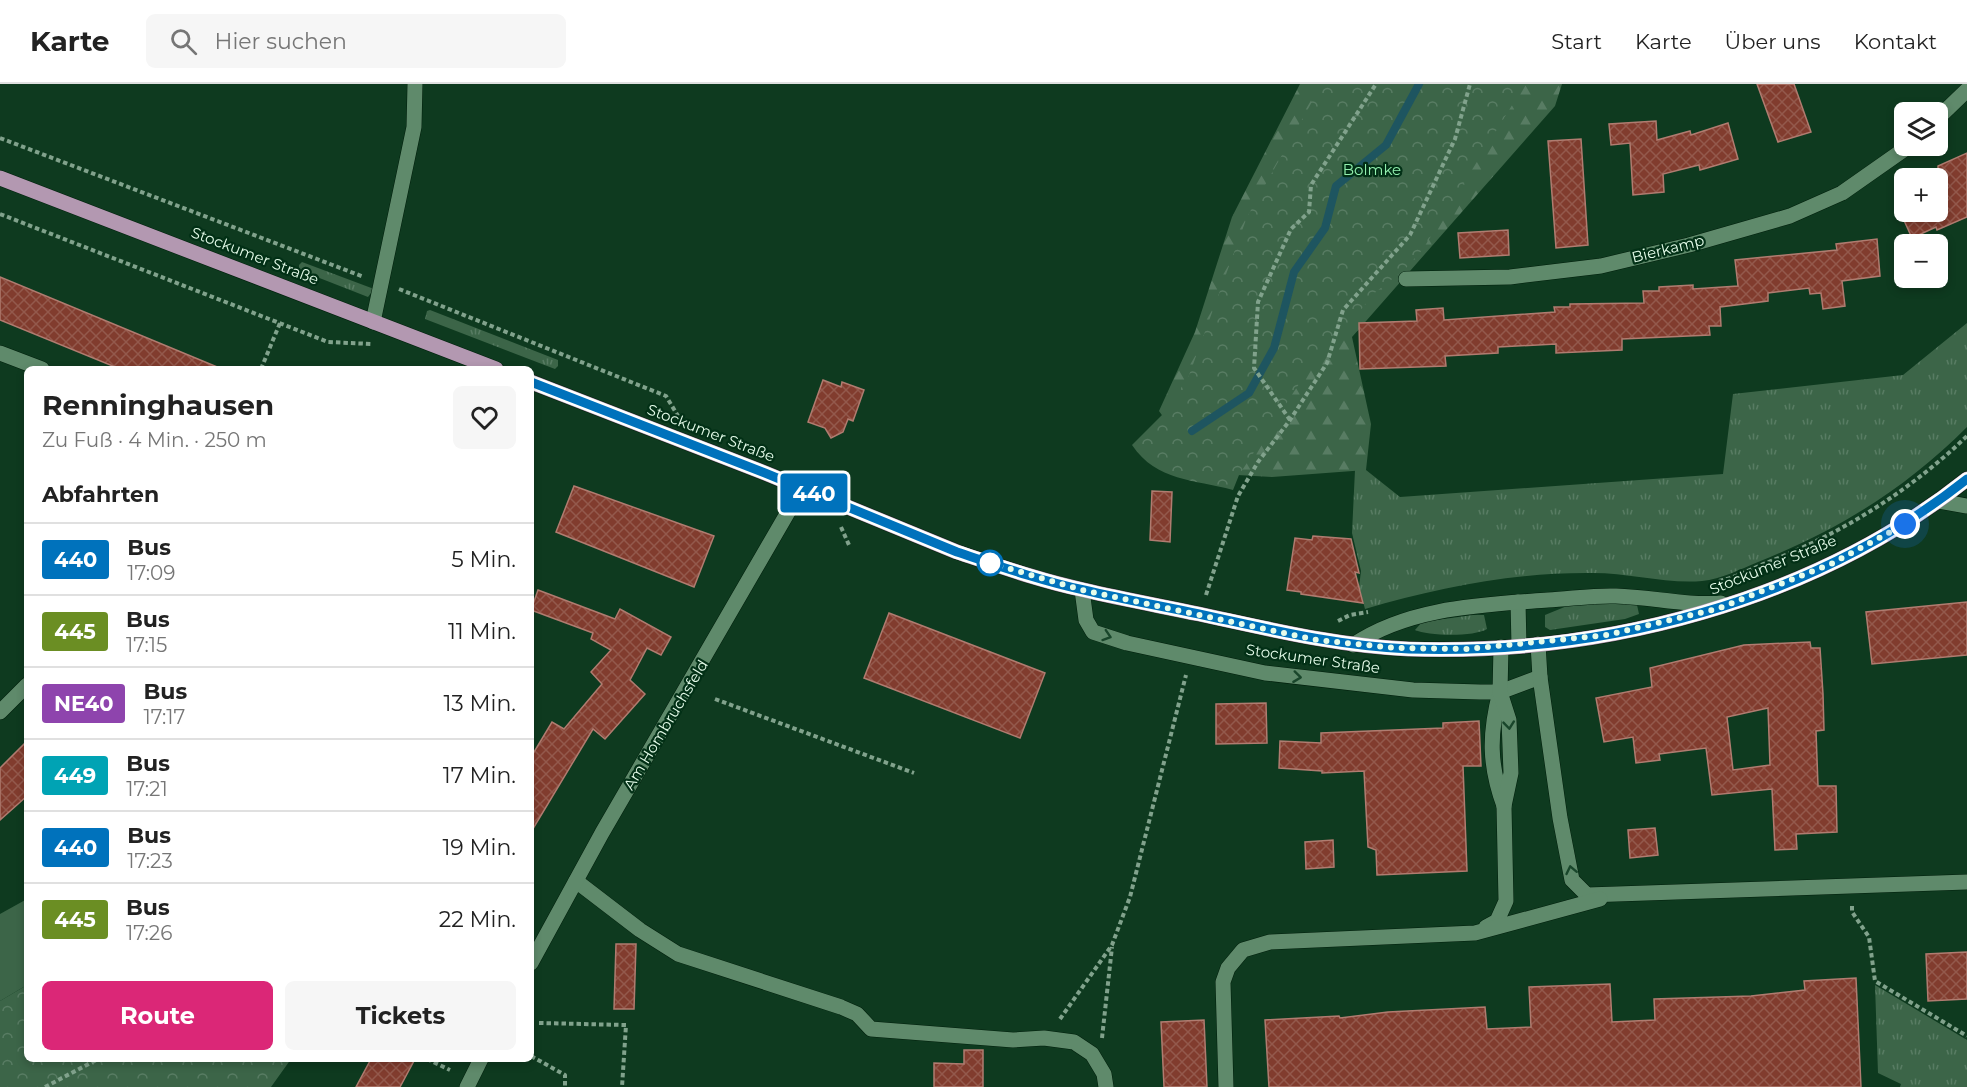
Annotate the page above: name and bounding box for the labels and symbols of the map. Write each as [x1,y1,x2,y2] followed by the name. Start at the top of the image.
[1343,160,1401,179] park label: Bolmke
[189,222,322,289] street label: Stockumer Straße
[1630,230,1706,267] street label: Bierkamp
[645,399,778,466] street label: Stockumer Straße
[780,474,848,512] line badge: 440
[1890,509,1920,539] your location
[1707,530,1839,599] street label: Stockumer Straße
[977,550,1003,576] unlabelled marker
[1101,629,1112,641] one-way arrow
[1245,640,1381,677] street label: Stockumer Straße
[619,656,712,793] street label: Am Hombruchsfeld
[1293,670,1302,682] one-way arrow
[1502,721,1514,730] one-way arrow
[1565,865,1578,875] one-way arrow

